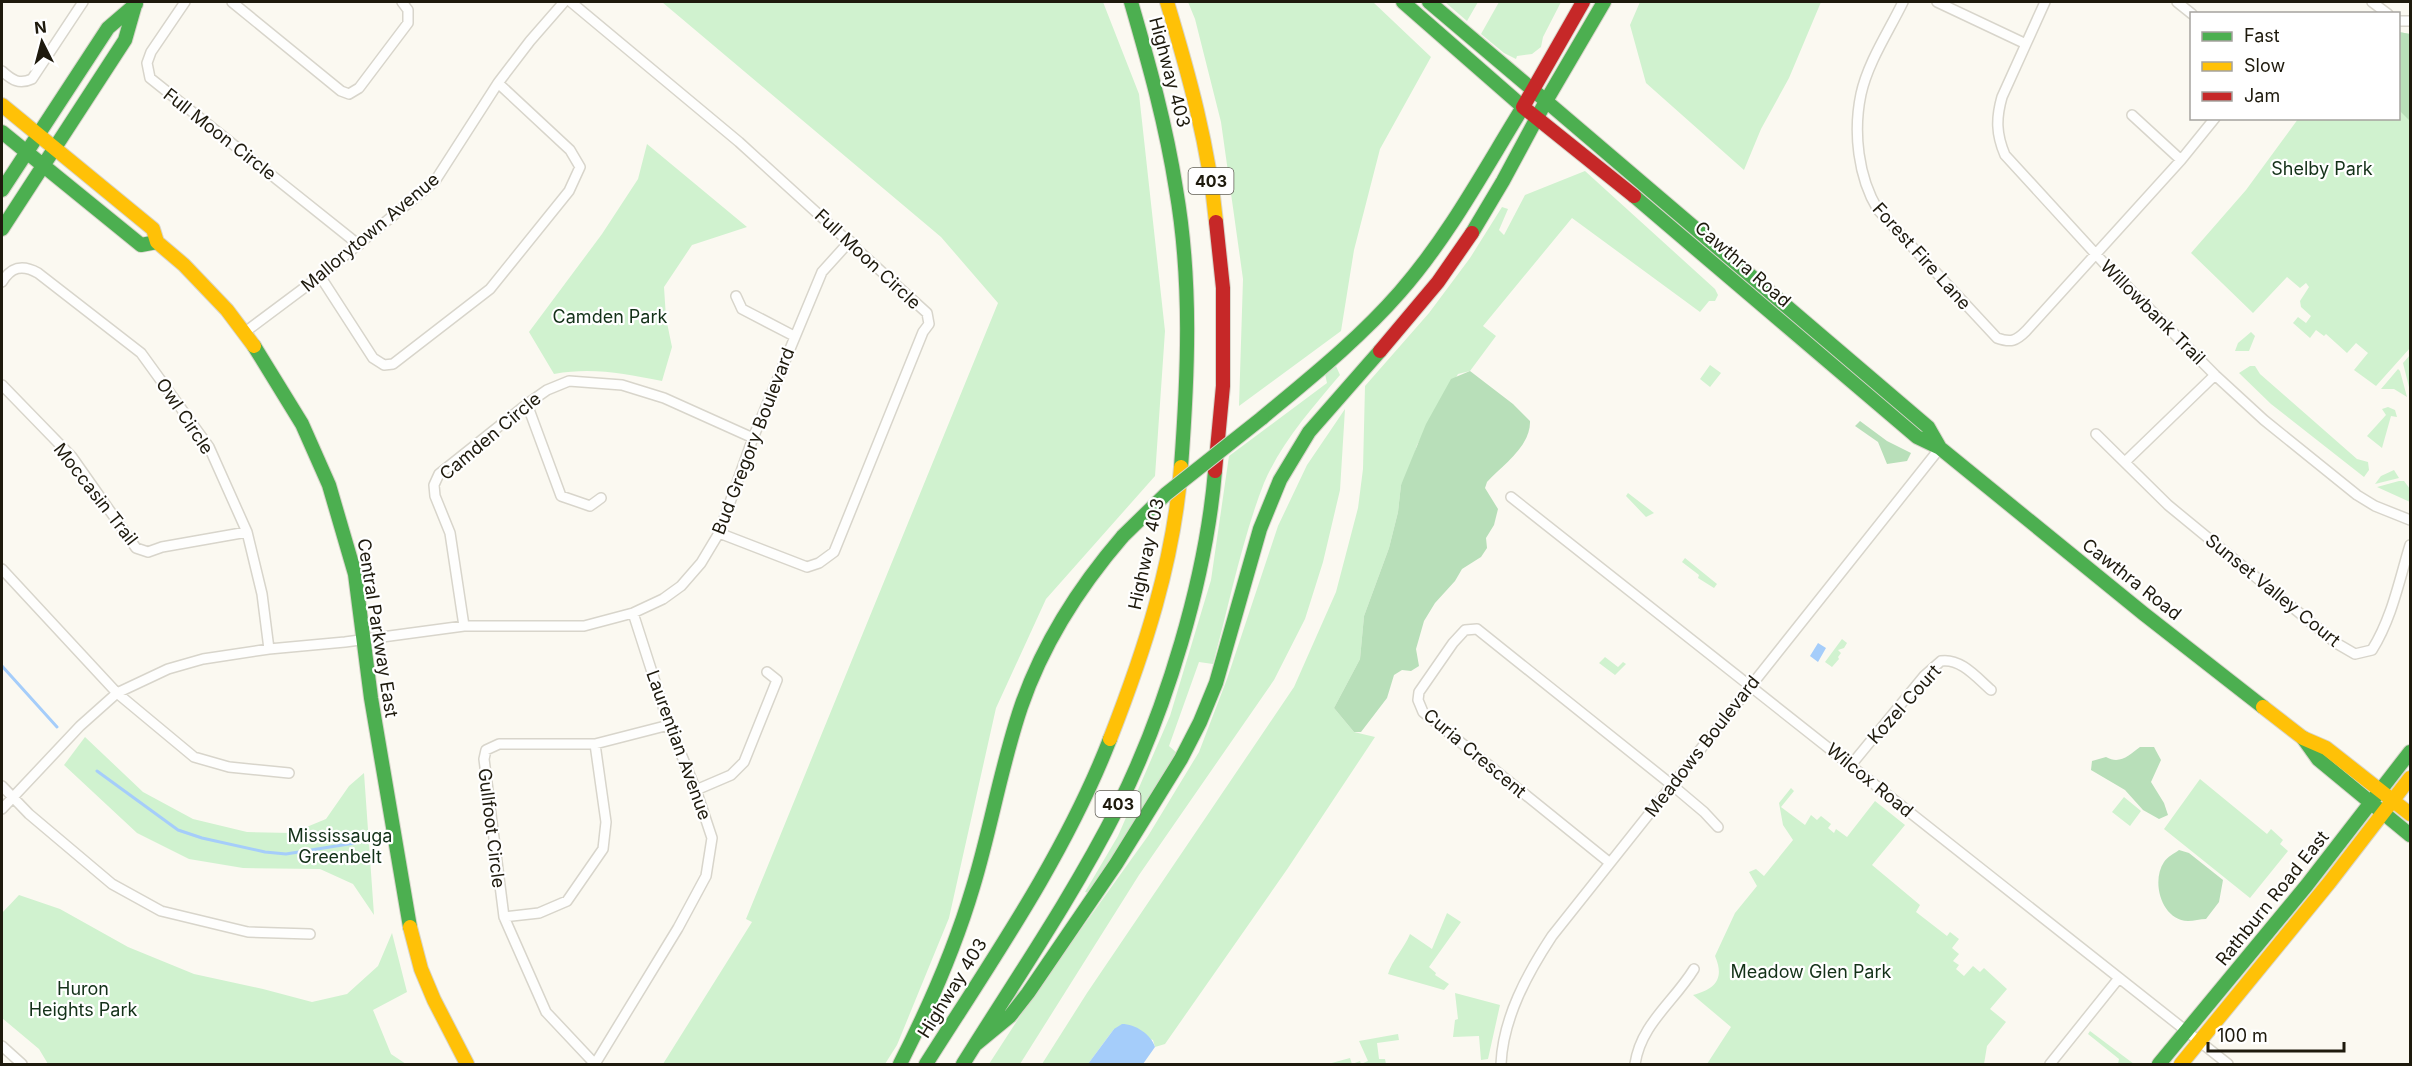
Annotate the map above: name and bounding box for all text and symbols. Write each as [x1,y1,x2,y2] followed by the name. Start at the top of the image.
[12,12,72,72] north arrow
[2190,12,2400,120] legend
[1145,15,1195,129] street label: Highway 403
[33,16,48,38] text: N
[2244,25,2280,46] text: Fast
[2244,55,2285,76] text: Slow
[160,84,280,184] street label: Full Moon Circle
[2244,85,2280,106] text: Jam
[2271,158,2373,179] park label: Shelby Park
[297,168,443,296] street label: Mallorytown Avenue
[1188,168,1234,194] road number: 403
[1869,198,1975,314] street label: Forest Fire Lane
[811,205,925,313] street label: Full Moon Circle
[1691,217,1795,311] street label: Cawthra Road
[2096,255,2210,369] street label: Willowbank Trail
[553,306,668,327] park label: Camden Park
[708,345,798,537] street label: Bud Gregory Boulevard
[152,374,218,458] street label: Owl Circle
[435,388,545,484] street label: Camden Circle
[50,439,142,549] street label: Moccasin Trail
[1124,496,1168,612] street label: Highway 403
[2202,529,2345,651] street label: Sunset Valley Court
[2078,534,2186,624] street label: Cawthra Road
[353,537,403,719] street label: Central Parkway East
[1863,660,1945,748] street label: Kozel Court
[642,667,716,823] street label: Laurentian Avenue
[1640,671,1764,821] street label: Meadows Boulevard
[1419,704,1531,802] street label: Curia Crescent
[1822,739,1918,821] street label: Wilcox Road
[474,767,510,889] street label: Gullfoot Circle
[1096,791,1140,817] road number: 403
[288,825,392,867] park label: Mississauga Greenbelt
[2211,826,2333,970] street label: Rathburn Road East
[913,934,991,1042] street label: Highway 403
[1731,961,1892,982] park label: Meadow Glen Park
[29,978,137,1020] park label: Huron Heights Park
[2208,1015,2344,1053] scale bar
[2217,1025,2268,1046] text: 100 m

